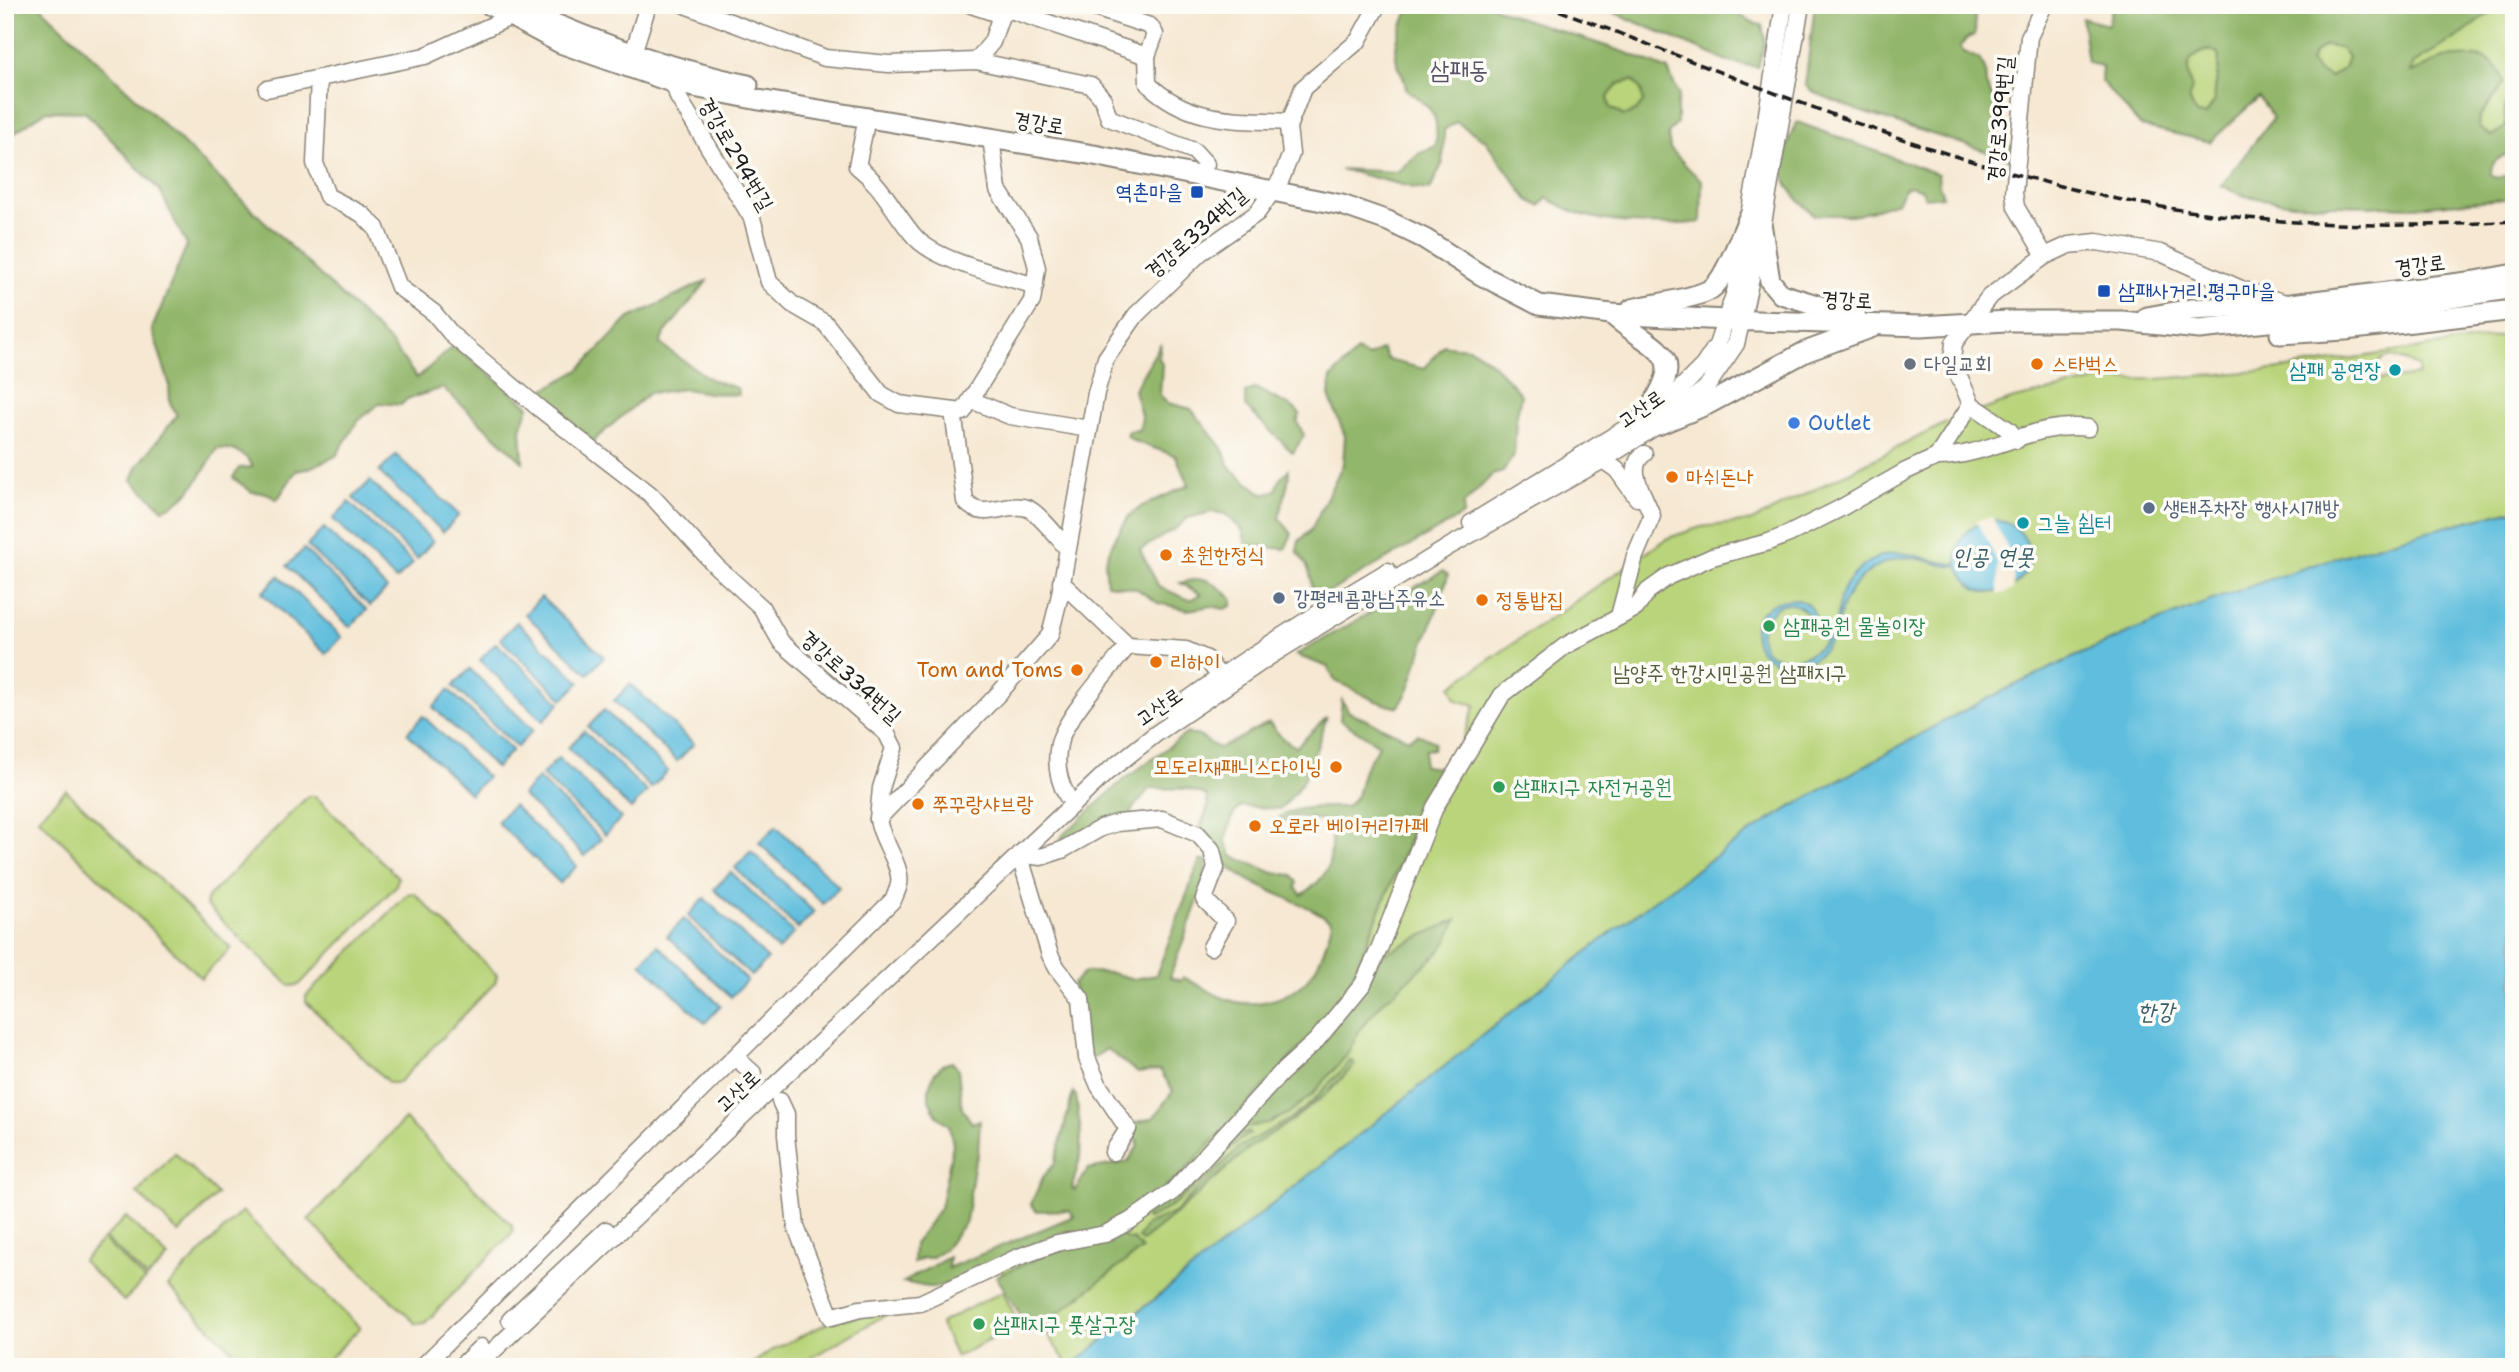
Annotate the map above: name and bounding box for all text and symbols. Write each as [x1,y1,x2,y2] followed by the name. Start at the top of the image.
[1430,54,1488,86] district label: 삼패동
[1981,55,2019,183] street label: 경강로399번길
[692,92,780,216] street label: 경강로294번길
[1012,105,1066,141] street label: 경강로
[1115,178,1183,206] place label: 역촌마을
[1139,181,1253,285] street label: 경강로334번길
[1189,184,1205,200] marker: 역촌마을
[2393,248,2447,282] street label: 경강로
[2118,277,2275,305] place label: 삼패사거리.평구마을
[2096,283,2112,299] marker: 삼패사거리.평구마을
[1821,285,1873,315] street label: 경강로
[1924,350,1992,378] place label: 다일교회
[2051,350,2119,378] place label: 스타벅스
[1902,356,1918,372] marker: 다일교회
[2029,356,2045,372] marker: 스타벅스
[2289,356,2381,384] place label: 삼패 공연장
[2387,362,2403,378] marker: 삼패 공연장
[1612,383,1670,435] street label: 고산로
[1808,409,1871,437] place label: Outlet
[1786,415,1802,431] marker: Outlet
[1686,463,1754,491] place label: 마쉬돈나
[1664,469,1680,485] marker: 마쉬돈나
[2163,494,2339,522] place label: 생태주차장 행사시개방
[2141,500,2157,516] marker: 생태주차장 행사시개방
[2037,509,2112,537] place label: 그늘 쉼터
[2015,515,2031,531] marker: 그늘 쉼터
[1180,541,1265,569] place label: 초원한정식
[1952,541,2034,571] water label: 인공 연못
[1158,547,1174,563] marker: 초원한정식
[1293,584,1445,612] place label: 강평레콤광남주유소
[1496,586,1564,614] place label: 정통밥집
[1271,590,1287,606] marker: 강평레콤광남주유소
[1474,592,1490,608] marker: 정통밥집
[1783,612,1925,640] place label: 삼패공원 물놀이장
[1761,618,1777,634] marker: 삼패공원 물놀이장
[795,624,907,730] street label: 경강로334번길
[1170,648,1221,676] place label: 리하이
[1148,654,1164,670] marker: 리하이
[917,656,1063,684] place label: Tom and Toms
[1613,659,1847,687] park label: 남양주 한강시민공원 삼패지구
[1069,662,1085,678] marker: Tom and Toms
[1130,681,1188,733] street label: 고산로
[1153,753,1322,781] place label: 모도리재패니스다이닝
[1328,759,1344,775] marker: 모도리재패니스다이닝
[1513,773,1672,801] place label: 삼패지구 자전거공원
[1491,779,1507,795] marker: 삼패지구 자전거공원
[932,790,1033,818] place label: 쭈꾸랑샤브랑
[910,796,926,812] marker: 쭈꾸랑샤브랑
[1269,812,1428,840] place label: 오로라 베이커리카페
[1247,818,1263,834] marker: 오로라 베이커리카페
[2137,996,2177,1026] water label: 한강
[710,1063,766,1119] street label: 고산로
[993,1310,1135,1338] place label: 삼패지구 풋살구장
[971,1316,987,1332] marker: 삼패지구 풋살구장

